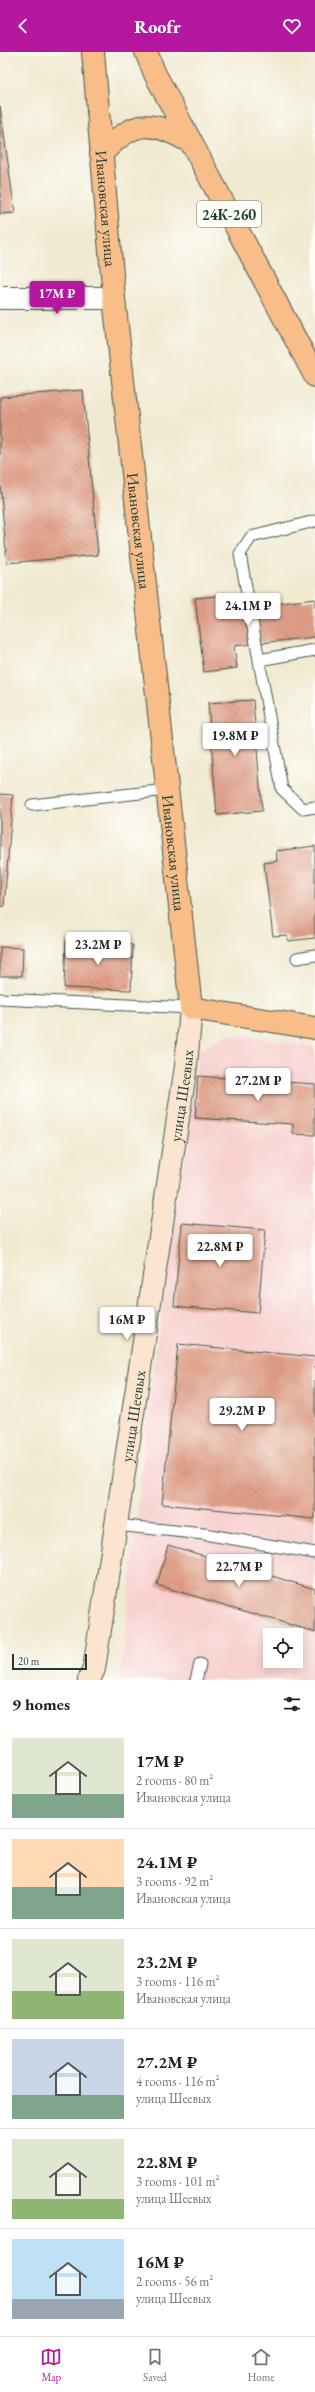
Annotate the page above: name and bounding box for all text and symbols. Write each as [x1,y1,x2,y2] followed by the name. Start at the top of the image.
[12,15,34,37] icon: back
[134,15,181,38] text: Roofr
[281,15,303,37] icon: heart
[91,149,122,268] street label: Ивановская улица
[197,201,261,227] road number: 24К-260
[29,281,85,315] pin: 17M ₽
[39,285,75,302] text: 17M ₽
[122,471,156,591] street label: Ивановская улица
[211,593,285,627] pin: 24.1M ₽
[225,597,271,614] text: 24.1M ₽
[198,723,272,757] pin: 19.8M ₽
[212,727,258,744] text: 19.8M ₽
[157,794,191,913] street label: Ивановская улица
[61,932,135,966] pin: 23.2M ₽
[75,936,121,953] text: 23.2M ₽
[164,1049,198,1143] street label: улица Шеевых
[221,1068,295,1102] pin: 27.2M ₽
[235,1072,281,1089] text: 27.2M ₽
[183,1234,257,1268] pin: 22.8M ₽
[197,1238,243,1255] text: 22.8M ₽
[99,1307,155,1341] pin: 16M ₽
[109,1311,145,1328] text: 16M ₽
[115,1368,150,1464] street label: улица Шеевых
[205,1398,279,1432] pin: 29.2M ₽
[219,1402,265,1419] text: 29.2M ₽
[202,1554,276,1588] pin: 22.7M ₽
[216,1558,262,1575] text: 22.7M ₽
[263,1628,303,1668] map controls
[263,1628,303,1668] button: locate
[12,1652,87,1671] scale bar
[18,1654,39,1668] text: 20 m
[12,1693,70,1715] text: 9 homes
[281,1693,303,1715] icon: filters
[136,1750,184,1772] text: 17M ₽
[44,1754,92,1802] icon: home
[136,1772,213,1789] text: 2 rooms · 80 m²
[136,1789,231,1806] text: Ивановская улица
[136,1851,197,1873] text: 24.1M ₽
[44,1855,92,1903] icon: home
[136,1873,213,1890] text: 3 rooms · 92 m²
[136,1890,231,1907] text: Ивановская улица
[136,1951,197,1973] text: 23.2M ₽
[44,1955,92,2003] icon: home
[136,1973,220,1990] text: 3 rooms · 116 m²
[136,1990,231,2007] text: Ивановская улица
[136,2051,197,2073] text: 27.2M ₽
[44,2055,92,2103] icon: home
[136,2073,220,2090] text: 4 rooms · 116 m²
[136,2090,211,2107] text: улица Шеевых
[136,2151,197,2173] text: 22.8M ₽
[44,2155,92,2203] icon: home
[136,2173,220,2190] text: 3 rooms · 101 m²
[136,2190,211,2207] text: улица Шеевых
[136,2251,184,2273] text: 16M ₽
[44,2255,92,2303] icon: home
[136,2273,213,2290] text: 2 rooms · 56 m²
[136,2290,211,2307] text: улица Шеевых
[40,2346,62,2384] tab: Map
[143,2346,167,2384] tab: Saved
[247,2346,275,2384] tab: Home

